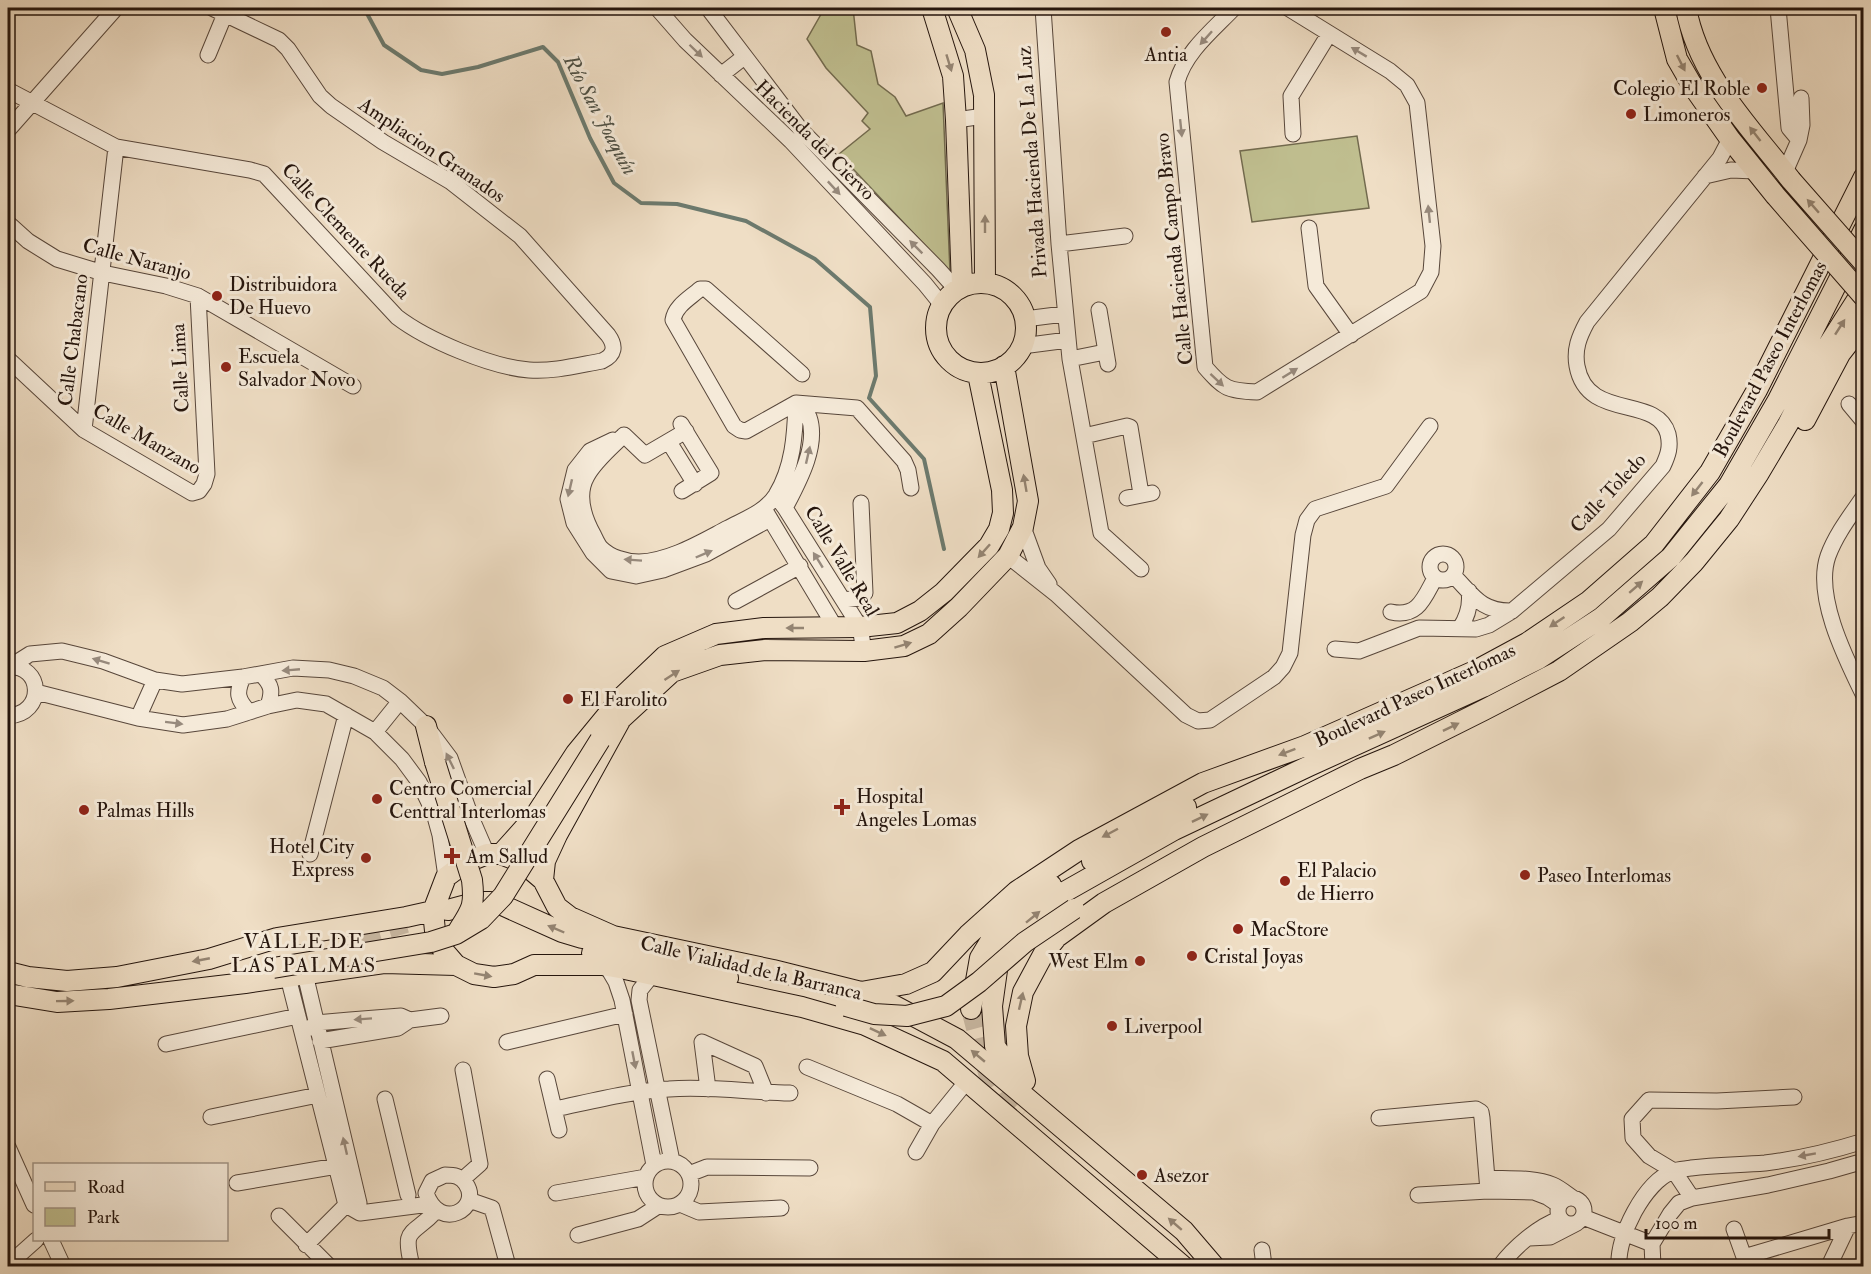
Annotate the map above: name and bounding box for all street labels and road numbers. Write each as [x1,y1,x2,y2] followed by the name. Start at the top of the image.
[1011,45,1053,279] street label: Privada Hacienda De La Luz
[750,75,880,205] street label: Hacienda del Ciervo
[352,91,510,209] street label: Ampliacion Granados
[1149,132,1200,366] street label: Calle Hacienda Campo Bravo
[276,158,416,305] street label: Calle Clemente Rueda
[80,233,194,285] street label: Calle Naranjo
[1708,256,1832,461] street label: Boulevard Paseo Interlomas
[52,272,94,408] street label: Calle Chabacano
[165,322,195,413] street label: Calle Lima
[88,398,206,480] street label: Calle Manzano
[1565,448,1651,538] street label: Calle Toledo
[799,501,885,621] street label: Calle Valle Real
[1311,637,1520,753] street label: Boulevard Paseo Interlomas
[638,930,865,1006] street label: Calle Vialidad de la Barranca

